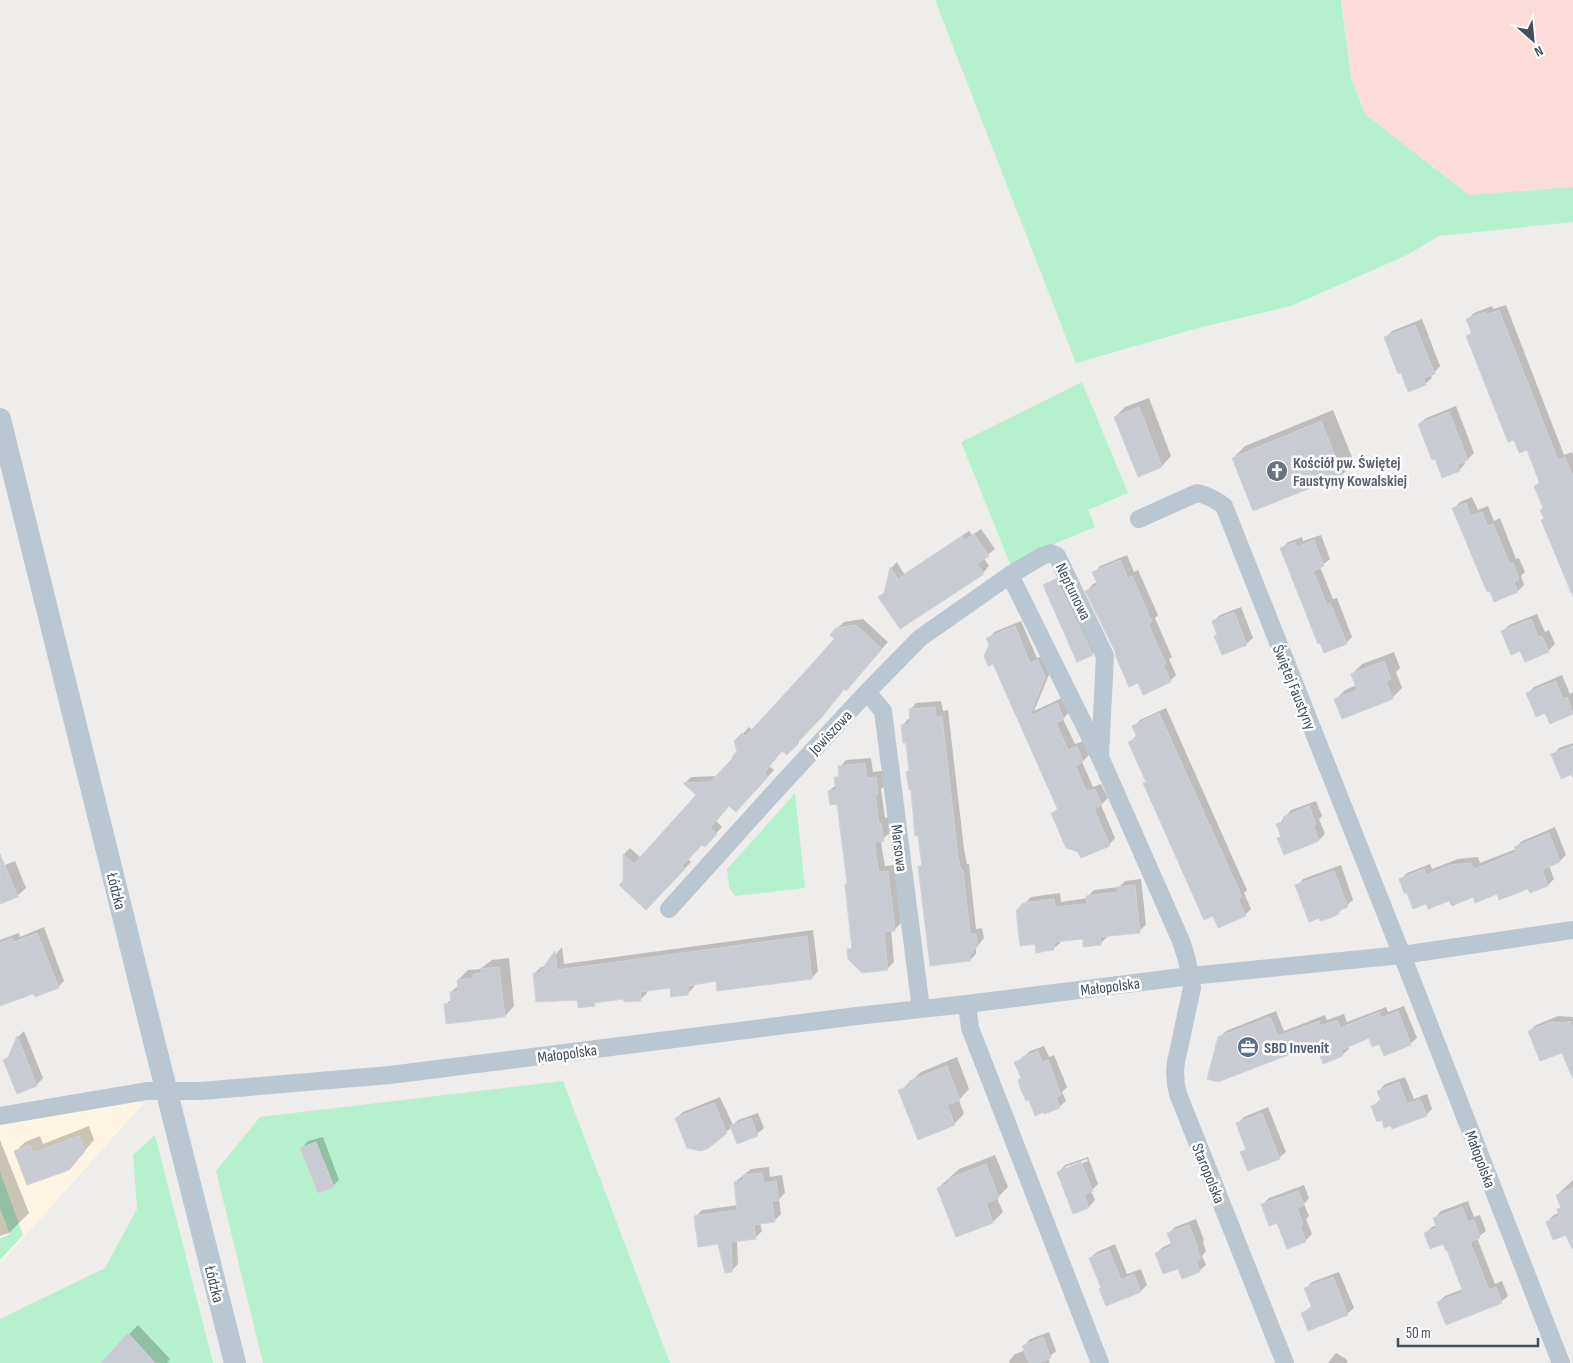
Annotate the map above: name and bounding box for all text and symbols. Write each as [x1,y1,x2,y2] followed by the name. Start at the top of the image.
[1508,15,1558,65] north arrow
[1531,42,1546,60] text: N
[1293,454,1407,491] place label: Kościół pw. Świętej Faustyny Kowalskiej
[1265,459,1289,483] church icon: Kościół pw. Świętej Faustyny Kowalskiej
[1051,560,1095,623] street label: Neptunowa
[1268,642,1319,733] street label: Świętej Faustyny
[805,707,857,760] street label: Jowiszowa
[886,824,911,873] street label: Marsowa
[102,870,129,912] street label: Łódzka
[1079,974,1141,1001] street label: Małopolska
[1236,1035,1260,1059] office icon: SBD Invenit
[1264,1039,1329,1058] place label: SBD Invenit
[536,1041,598,1068] street label: Małopolska
[1460,1128,1499,1191] street label: Małopolska
[1187,1141,1228,1206] street label: Staropolska
[200,1263,227,1305] street label: Łódzka
[1398,1316,1538,1348] scale bar
[1406,1324,1431,1343] text: 50 m

